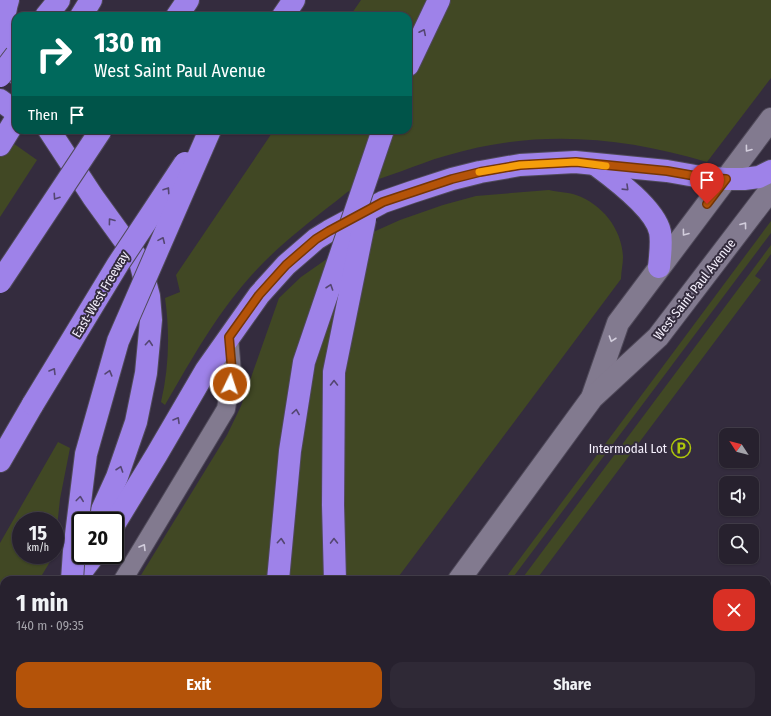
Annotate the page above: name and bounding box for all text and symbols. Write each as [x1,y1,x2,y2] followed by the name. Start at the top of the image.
[94,26,162,59] text: 130 m
[28,28,80,80] icon: right
[418,29,426,36] one-way arrow
[94,60,266,82] text: West Saint Paul Avenue
[66,104,88,126] icon: arrive
[28,106,58,124] text: Then
[746,145,753,152] one-way arrow
[690,163,724,204] pin
[696,169,718,191] icon: arrive
[621,183,629,191] one-way arrow
[162,187,169,194] one-way arrow
[53,193,60,200] one-way arrow
[109,219,116,226] one-way arrow
[739,222,746,229] one-way arrow
[683,228,690,235] one-way arrow
[158,236,166,243] one-way arrow
[650,236,738,343] street label: West Saint Paul Avenue
[69,248,132,340] street label: East-West Freeway
[325,284,334,291] one-way arrow
[609,336,617,343] one-way arrow
[144,340,153,346] one-way arrow
[209,363,251,405] position arrow
[49,368,56,375] one-way arrow
[104,370,113,377] one-way arrow
[330,380,338,386] one-way arrow
[291,409,300,415] one-way arrow
[172,417,179,424] one-way arrow
[719,428,759,468] north arrow
[719,428,759,564] map controls
[670,437,692,459] parking icon: Intermodal Lot
[589,441,668,456] place label: Intermodal Lot
[115,465,124,472] one-way arrow
[719,476,759,516] button: sound
[75,496,84,502] one-way arrow
[72,512,124,564] speed limit sign: 20
[29,521,47,545] text: 15
[719,524,759,564] button: search
[277,538,286,544] one-way arrow
[329,538,338,544] one-way arrow
[27,542,49,554] text: km/h
[138,544,146,551] one-way arrow
[16,589,68,617] text: 1 min
[713,589,755,631] button: close
[16,618,84,633] text: 140 m · 09:35
[16,662,382,708] button: Exit
[390,662,755,708] button: Share

